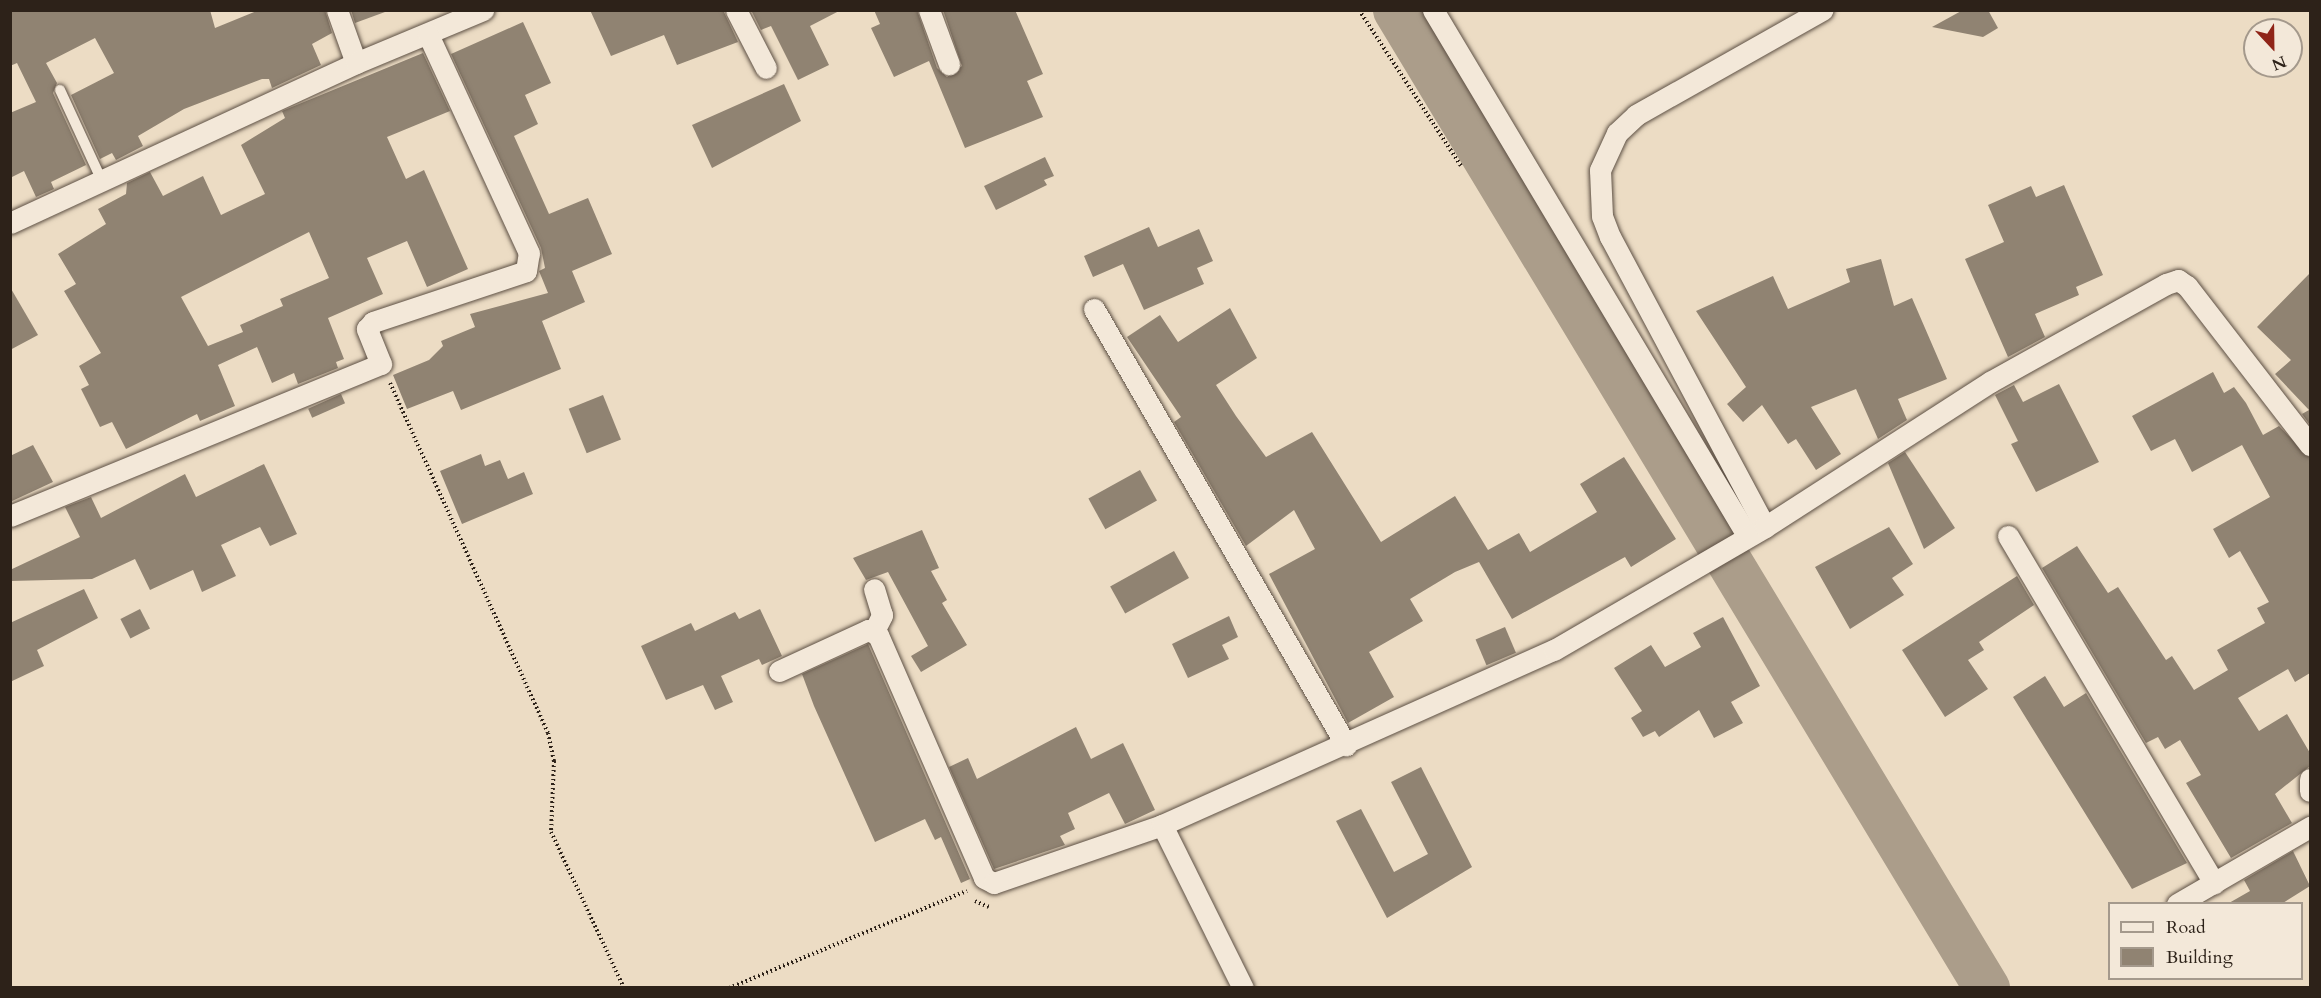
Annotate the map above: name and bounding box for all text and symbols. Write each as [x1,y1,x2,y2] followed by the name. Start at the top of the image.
[2243,18,2303,78] north arrow
[2268,50,2290,76] text: N
[2108,902,2303,980] legend
[2166,915,2206,940] text: Road
[2166,945,2233,970] text: Building

